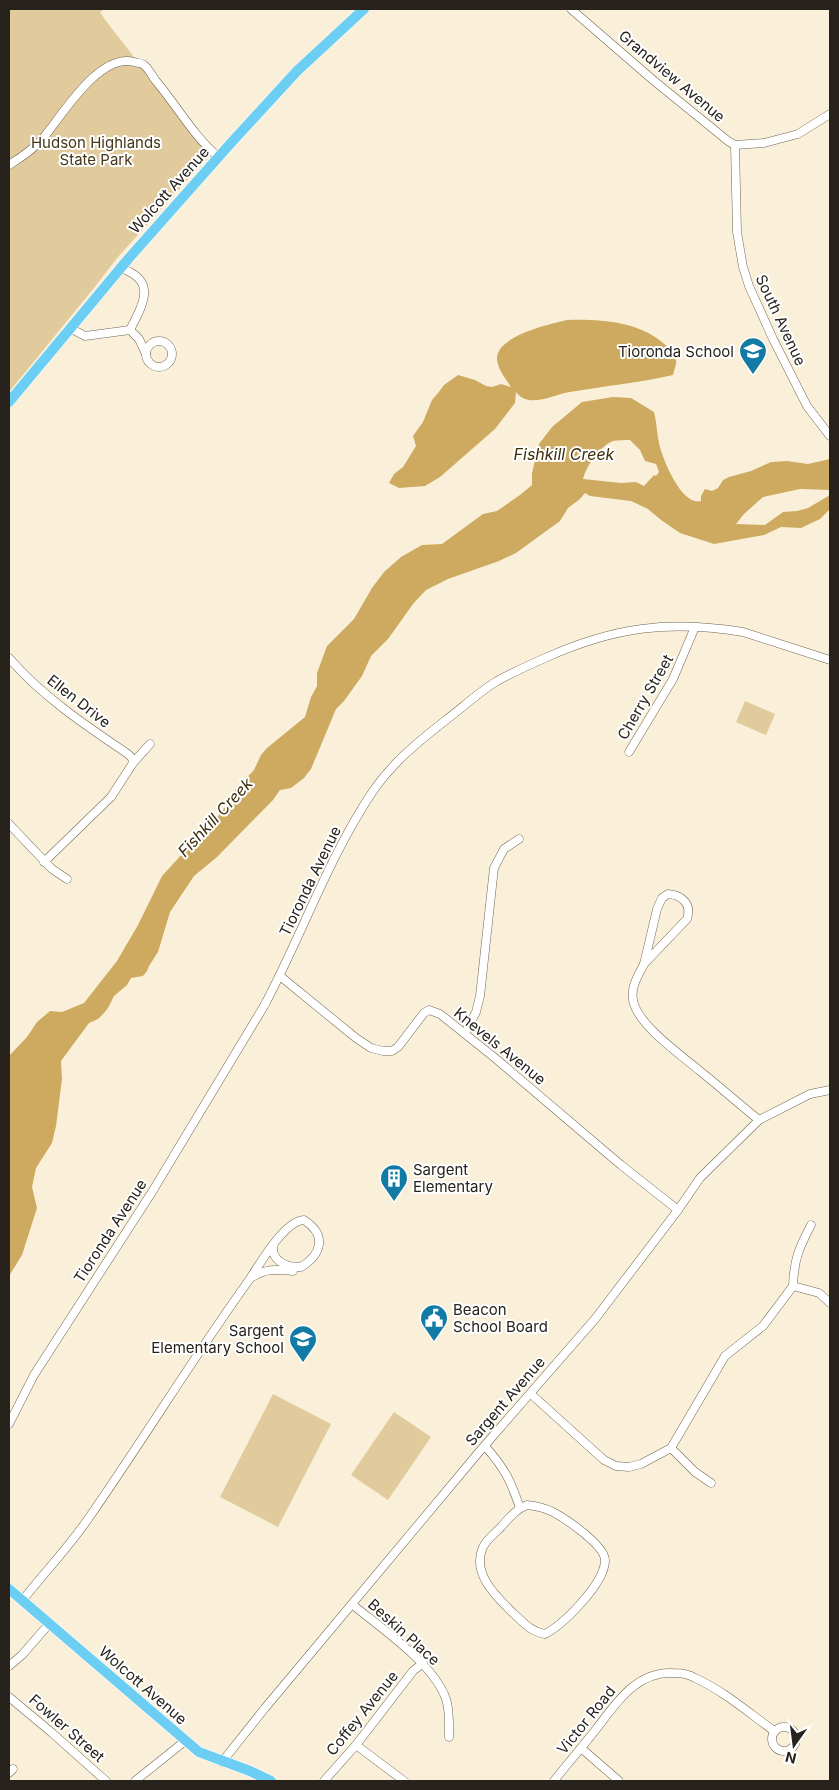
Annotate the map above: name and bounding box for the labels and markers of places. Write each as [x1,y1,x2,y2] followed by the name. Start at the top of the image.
[738,336,768,375] school or university icon: Tioronda School
[618,342,734,361] place label: Tioronda School
[413,1160,493,1196] place label: Sargent Elementary
[379,1163,409,1202] building icon: Sargent Elementary
[453,1300,548,1336] place label: Beacon School Board
[419,1303,449,1342] public building icon: Beacon School Board
[151,1321,284,1357] place label: Sargent Elementary School
[288,1324,318,1363] school or university icon: Sargent Elementary School

